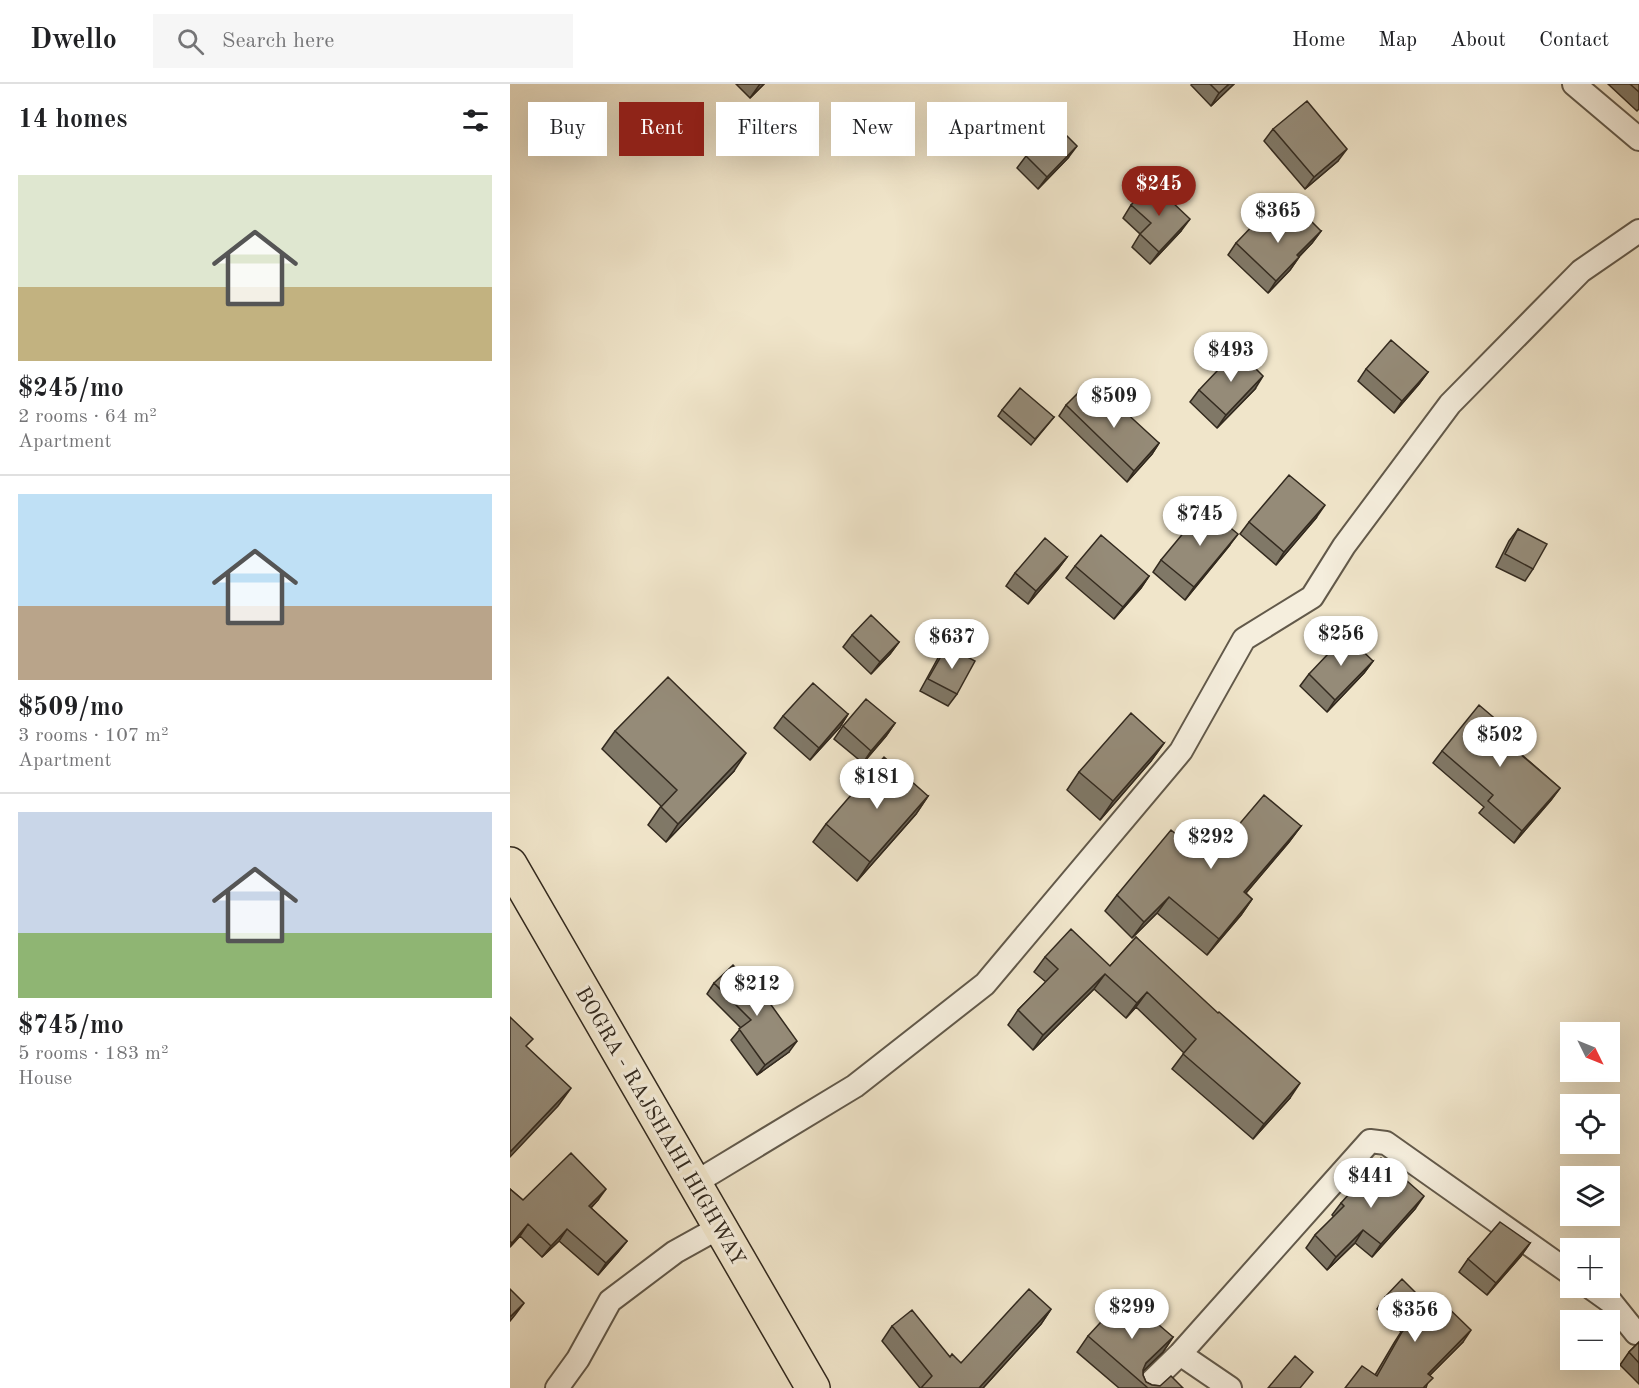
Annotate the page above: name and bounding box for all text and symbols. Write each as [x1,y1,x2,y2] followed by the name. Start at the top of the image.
[153,14,573,68] search box
[174,25,207,58] icon: search
[30,27,117,55] text: Dwello
[222,30,334,52] text: Search here
[1292,30,1345,51] text: Home
[1378,30,1417,51] text: Map
[1450,30,1506,51] text: About
[1539,30,1609,51] text: Contact
[528,102,607,156] chip: Buy
[619,102,704,156] chip: Rent
[716,102,819,156] chip: Filters
[831,102,915,156] chip: New
[927,102,1067,156] chip: Apartment
[459,104,492,137] icon: filters
[18,107,127,133] text: 14 homes
[1123,166,1195,217] pin: $245
[1136,175,1182,195] text: $245
[1242,193,1314,244] pin: $365
[1255,202,1301,222] text: $365
[201,214,309,322] icon: home
[1195,332,1267,383] pin: $493
[1208,341,1254,361] text: $493
[18,376,124,402] text: $245/mo
[1078,378,1150,429] pin: $509
[1091,387,1137,407] text: $509
[18,407,157,427] text: 2 rooms · 64 m²
[18,432,112,452] text: Apartment
[1164,496,1236,547] pin: $745
[1177,505,1223,525] text: $745
[201,533,309,641] icon: home
[1305,616,1377,667] pin: $256
[916,619,988,670] pin: $637
[1318,625,1364,645] text: $256
[929,628,975,648] text: $637
[18,695,124,721] text: $509/mo
[1464,717,1536,768] pin: $502
[18,726,168,746] text: 3 rooms · 107 m²
[1477,726,1523,746] text: $502
[18,751,112,771] text: Apartment
[841,759,913,810] pin: $181
[854,768,900,788] text: $181
[1175,819,1247,870] pin: $292
[1188,828,1234,848] text: $292
[201,851,309,959] icon: home
[721,966,793,1017] pin: $212
[734,975,780,995] text: $212
[571,984,748,1270] street label: BOGRA - RAJSHAHI HIGHWAY
[18,1013,124,1039] text: $745/mo
[1560,1022,1620,1082] north arrow
[1560,1022,1620,1370] map controls
[18,1044,168,1064] text: 5 rooms · 183 m²
[18,1069,72,1089] text: House
[1560,1094,1620,1154] button: locate
[1335,1158,1407,1209] pin: $441
[1560,1166,1620,1226] button: layers
[1348,1167,1394,1187] text: $441
[1560,1238,1620,1298] button: +
[1096,1289,1168,1340] pin: $299
[1379,1292,1451,1343] pin: $356
[1109,1298,1155,1318] text: $299
[1392,1301,1438,1321] text: $356
[1560,1310,1620,1370] button: −

